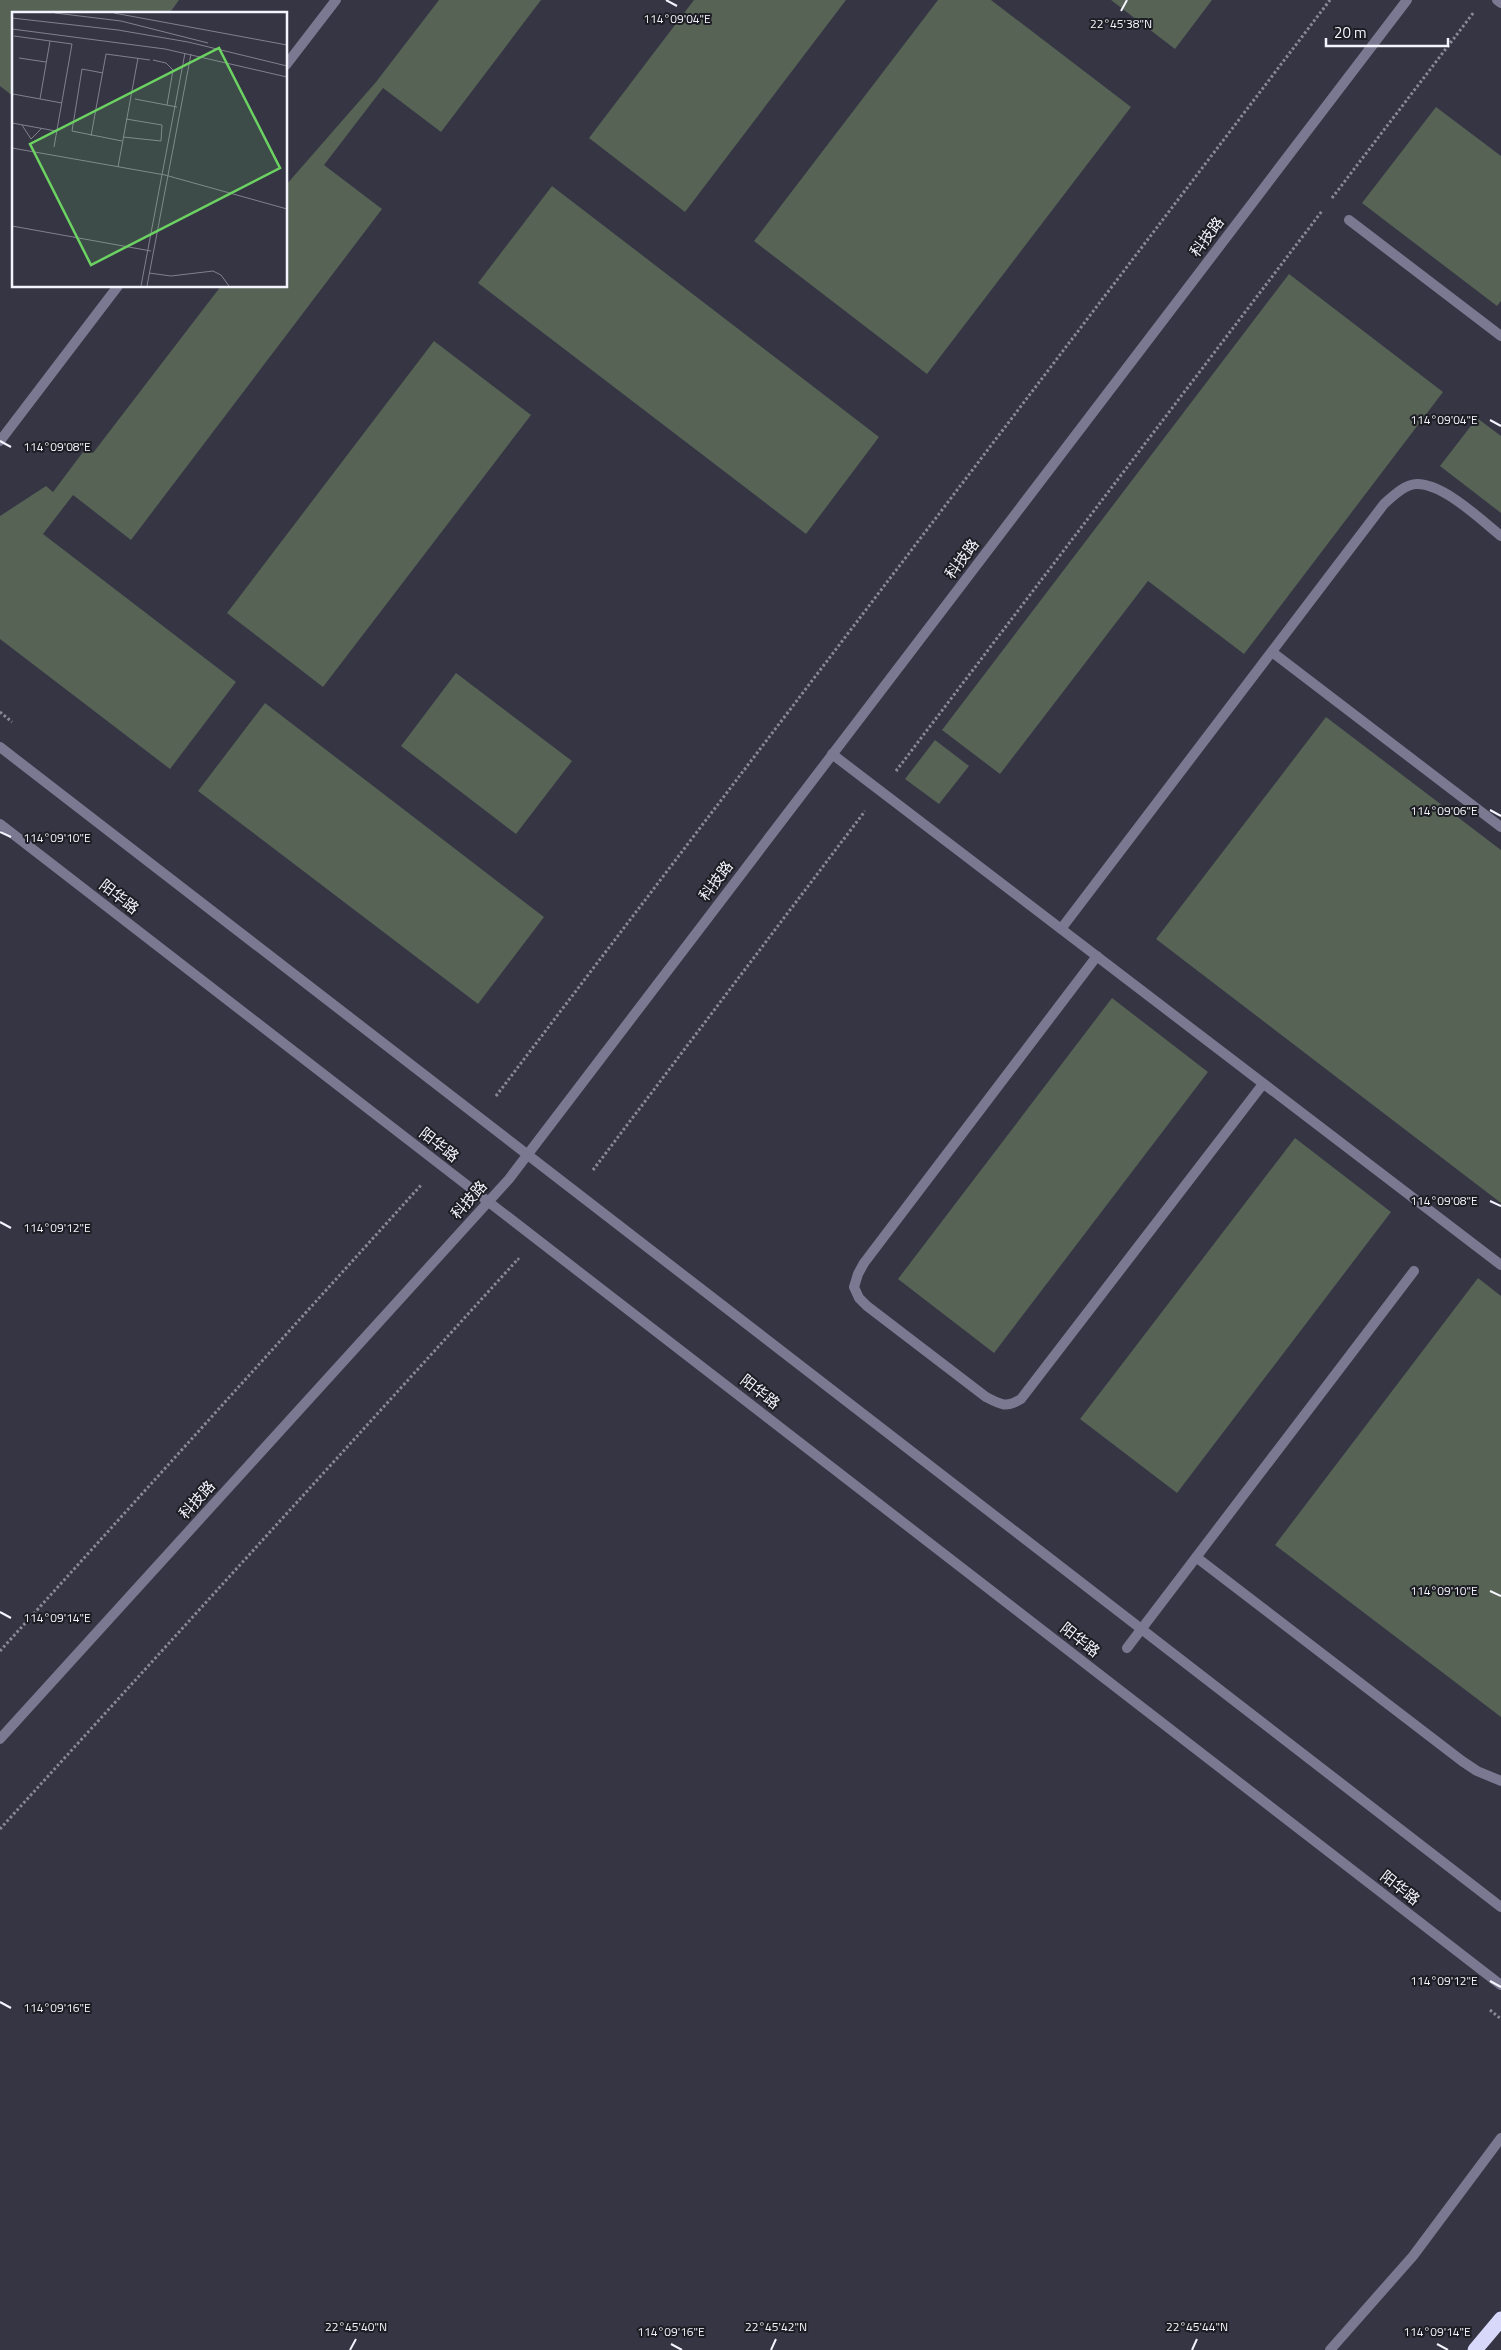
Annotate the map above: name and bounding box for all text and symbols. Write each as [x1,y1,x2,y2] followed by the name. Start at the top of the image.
[643,9,711,28] text: 114°09'04"E
[12,12,288,288] inset map
[1090,14,1152,33] text: 22°45'38"N
[1326,15,1448,47] scale bar
[1334,21,1367,44] text: 20 m
[1184,212,1229,262] street label: 科技路
[1410,410,1478,429] text: 114°09'04"E
[23,437,91,456] text: 114°09'08"E
[939,534,984,584] street label: 科技路
[1410,801,1478,820] text: 114°09'06"E
[23,828,91,847] text: 114°09'10"E
[693,856,738,906] street label: 科技路
[94,874,144,920] street label: 阳华路
[414,1122,464,1168] street label: 阳华路
[445,1175,492,1224] street label: 科技路
[1410,1191,1478,1210] text: 114°09'08"E
[23,1218,91,1237] text: 114°09'12"E
[735,1369,785,1415] street label: 阳华路
[173,1475,220,1524] street label: 科技路
[1410,1581,1478,1600] text: 114°09'10"E
[23,1608,91,1627] text: 114°09'14"E
[1055,1617,1105,1663] street label: 阳华路
[1375,1865,1425,1911] street label: 阳华路
[1410,1971,1478,1990] text: 114°09'12"E
[23,1998,91,2017] text: 114°09'16"E
[325,2317,387,2336] text: 22°45'40"N
[745,2317,807,2336] text: 22°45'42"N
[1166,2317,1228,2336] text: 22°45'44"N
[637,2322,705,2341] text: 114°09'16"E
[1403,2322,1471,2341] text: 114°09'14"E

